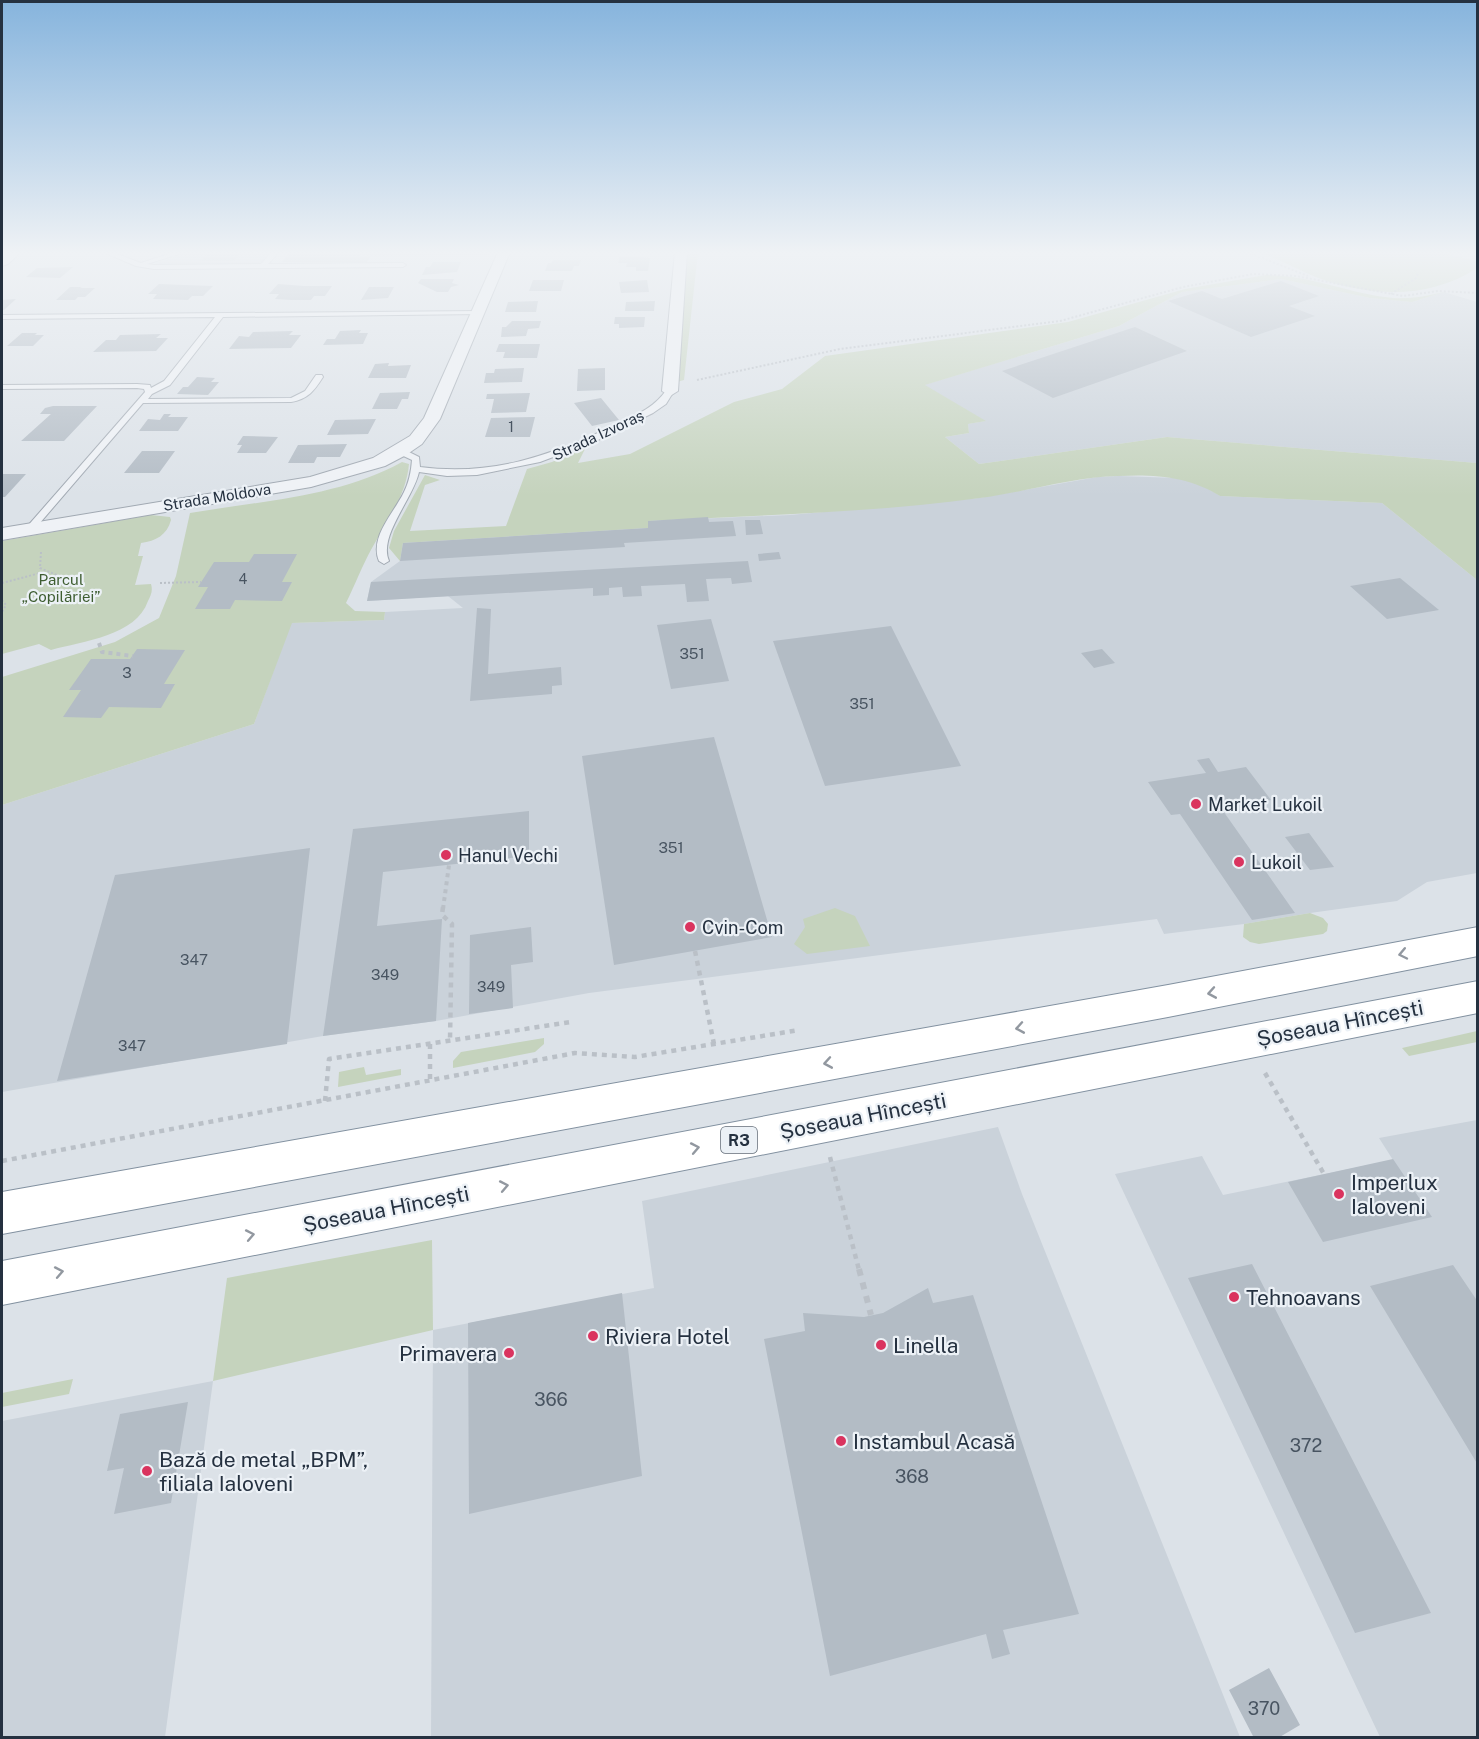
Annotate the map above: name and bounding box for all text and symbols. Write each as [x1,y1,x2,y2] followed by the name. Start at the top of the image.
[550,406,646,464] street label: Strada Izvoraș
[508,419,514,435] house number: 1
[162,480,272,514] street label: Strada Moldova
[22,571,100,605] park label: Parcul „Copilăriei”
[239,571,248,587] house number: 4
[679,645,705,662] house number: 351
[122,664,132,681] house number: 3
[849,695,875,712] house number: 351
[1208,794,1323,815] place label: Market Lukoil
[1189,797,1203,811] marker: Market Lukoil
[658,839,684,856] house number: 351
[458,845,558,866] place label: Hanul Vechi
[439,848,453,862] marker: Hanul Vechi
[1251,852,1302,873] place label: Lukoil
[1232,855,1246,869] marker: Lukoil
[702,917,783,938] place label: Cvin-Com
[683,920,697,934] marker: Cvin-Com
[1399,947,1409,960] one-way arrow
[180,951,208,968] house number: 347
[371,966,399,983] house number: 349
[477,978,505,995] house number: 349
[1207,986,1217,999] one-way arrow
[1255,995,1425,1051] street label: Șoseaua Hîncești
[1016,1021,1026,1034] one-way arrow
[118,1037,146,1054] house number: 347
[824,1056,833,1068] one-way arrow
[778,1088,948,1144] street label: Șoseaua Hîncești
[721,1127,757,1153] road number: R3
[690,1142,700,1155] one-way arrow
[1351,1170,1438,1219] place label: Imperlux Ialoveni
[498,1180,508,1193] one-way arrow
[301,1181,471,1237] street label: Șoseaua Hîncești
[1332,1187,1346,1201] marker: Imperlux Ialoveni
[245,1229,255,1242] one-way arrow
[54,1266,64,1279] one-way arrow
[1246,1285,1361,1310] place label: Tehnoavans
[1227,1290,1241,1304] marker: Tehnoavans
[605,1324,730,1349] place label: Riviera Hotel
[586,1329,600,1343] marker: Riviera Hotel
[893,1333,958,1358] place label: Linella
[874,1338,888,1352] marker: Linella
[399,1341,497,1366] place label: Primavera
[502,1346,516,1360] marker: Primavera
[534,1389,568,1410] house number: 366
[853,1429,1015,1454] place label: Instambul Acasă
[834,1434,848,1448] marker: Instambul Acasă
[1290,1435,1322,1456] house number: 372
[159,1447,368,1496] place label: Bază de metal „BPM”, filiala Ialoveni
[140,1464,154,1478] marker: Bază de metal „BPM”, filiala Ialoveni
[895,1466,929,1487] house number: 368
[1248,1698,1280,1719] house number: 370

